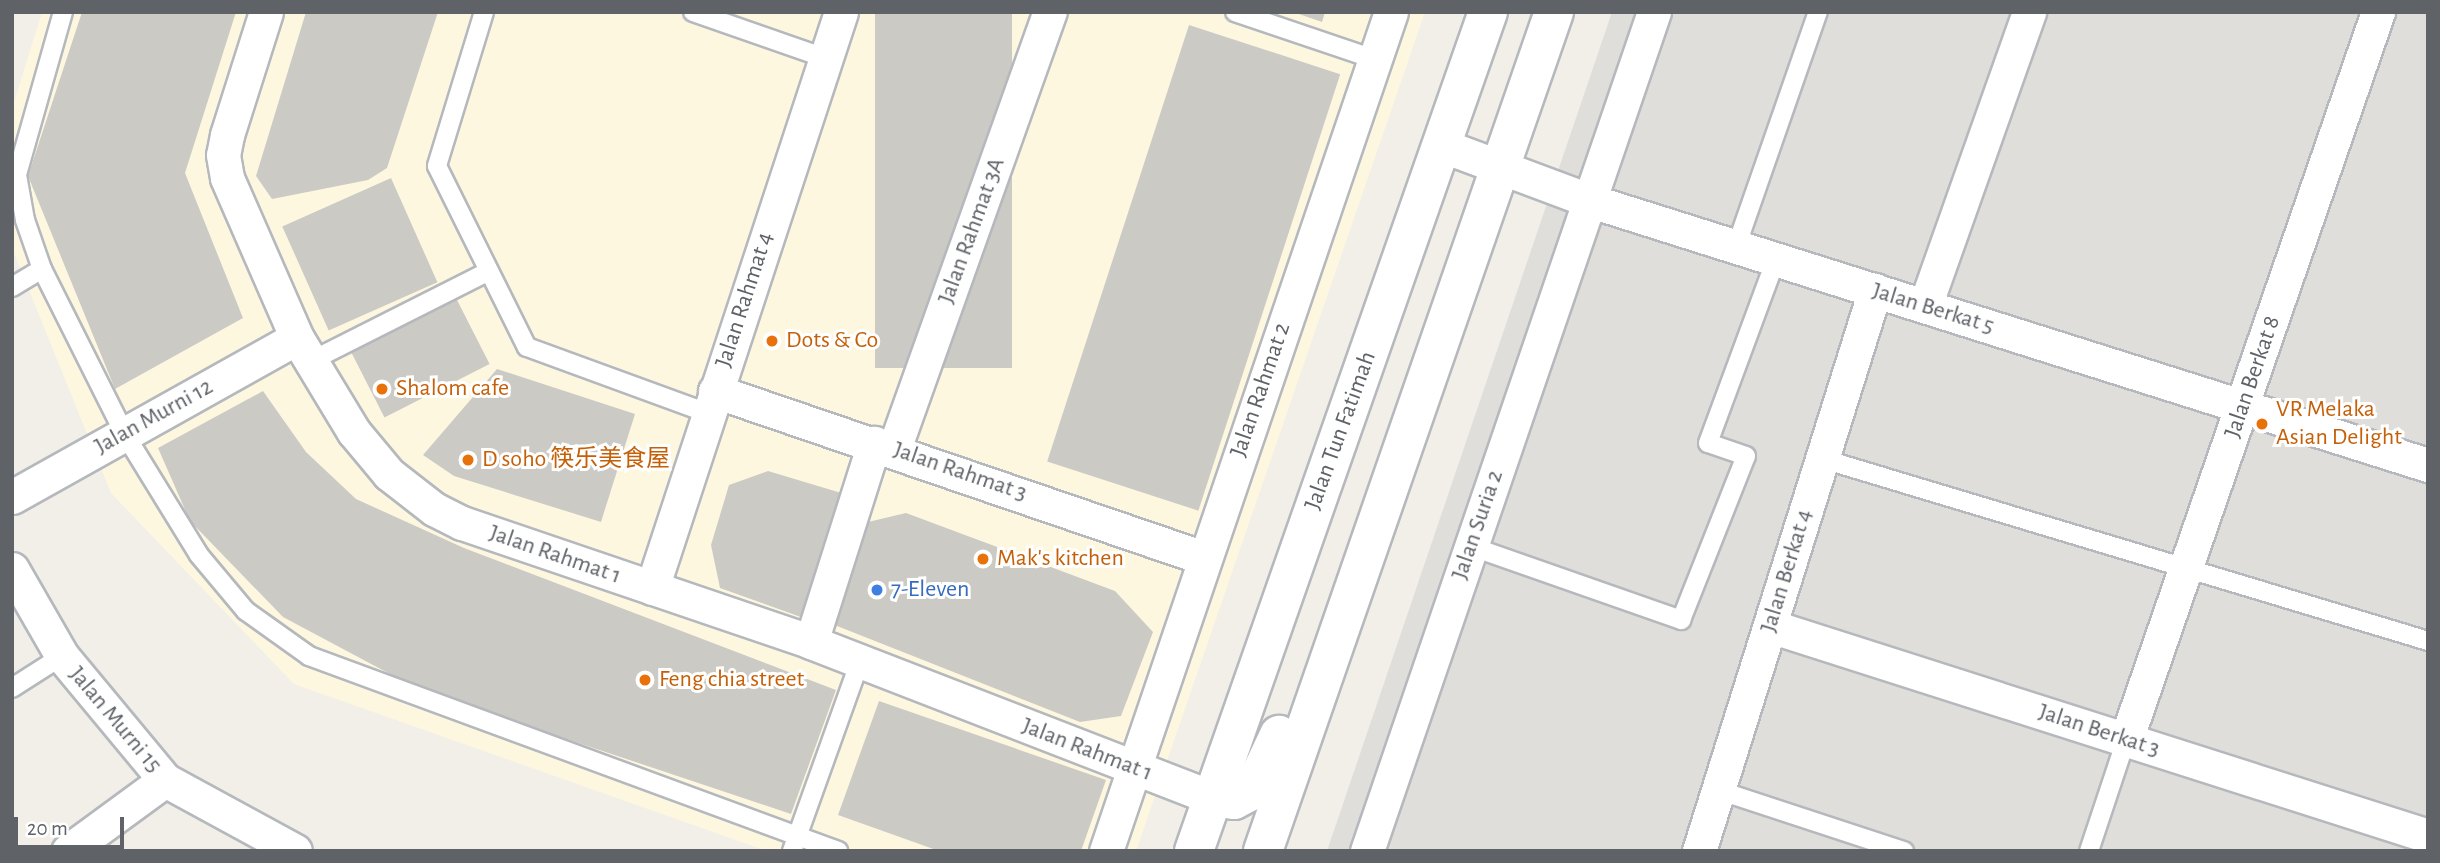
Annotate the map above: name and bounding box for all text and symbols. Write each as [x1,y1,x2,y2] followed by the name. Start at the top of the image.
[932,154,1012,308] street label: Jalan Rahmat 3A
[710,229,780,371] street label: Jalan Rahmat 4
[1869,277,1997,341] street label: Jalan Berkat 5
[2219,312,2287,442] street label: Jalan Berkat 8
[1225,319,1297,461] street label: Jalan Rahmat 2
[786,327,878,355] place label: Dots & Co
[764,333,780,349] marker: Dots & Co
[1299,348,1383,514] street label: Jalan Tun Fatimah
[90,373,218,461] street label: Jalan Murni 12
[396,375,509,403] place label: Shalom cafe
[374,381,390,397] marker: Shalom cafe
[2276,396,2402,452] place label: VR Melaka Asian Delight
[2254,416,2270,432] marker: VR Melaka Asian Delight
[890,436,1030,508] street label: Jalan Rahmat 3
[482,446,670,474] place label: D soho 筷乐美食屋
[460,452,476,468] marker: D soho 筷乐美食屋
[1446,466,1510,584] street label: Jalan Suria 2
[1755,506,1819,636] street label: Jalan Berkat 4
[485,519,625,591] street label: Jalan Rahmat 1
[997,545,1124,573] place label: Mak's kitchen
[975,551,991,567] marker: Mak's kitchen
[891,576,969,604] place label: 7-Eleven
[869,582,885,598] marker: 7-Eleven
[62,661,168,779] street label: Jalan Murni 15
[659,666,804,694] place label: Feng chia street
[637,672,653,688] marker: Feng chia street
[2035,698,2163,764] street label: Jalan Berkat 3
[1018,712,1156,788] street label: Jalan Rahmat 1
[18,804,128,848] scale bar
[27,818,68,839] text: 20 m

